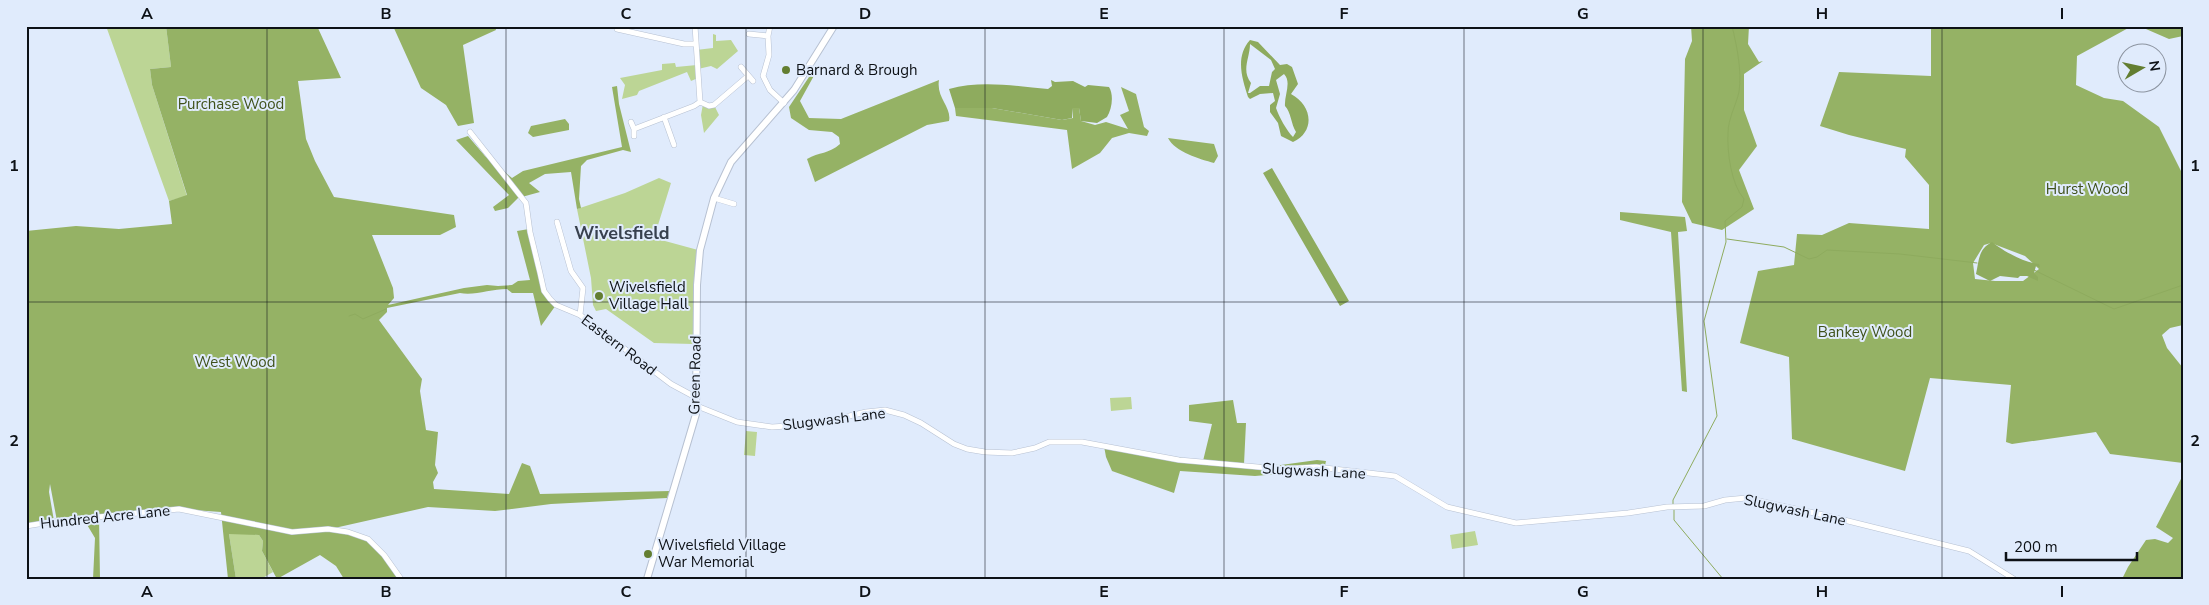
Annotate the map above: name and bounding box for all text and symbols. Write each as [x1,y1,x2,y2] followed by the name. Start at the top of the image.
[141,3,153,25] text: A
[380,3,392,25] text: B
[621,3,632,25] text: C
[859,3,871,25] text: D
[1099,3,1109,25] text: E
[1340,3,1349,25] text: F
[1577,3,1589,25] text: G
[1816,3,1828,25] text: H
[2060,3,2064,25] text: I
[2116,42,2166,92] north arrow
[2144,59,2165,73] text: N
[796,60,918,80] place label: Barnard & Brough
[780,64,792,76] marker: Barnard & Brough
[178,94,284,114] park label: Purchase Wood
[9,155,19,177] text: 1
[2190,155,2200,177] text: 1
[2046,179,2128,199] park label: Hurst Wood
[574,221,670,245] district label: Wivelsfield
[608,277,689,314] place label: Wivelsfield Village Hall
[593,290,605,302] marker: Wivelsfield Village Hall
[577,310,661,380] street label: Eastern Road
[1818,322,1912,342] park label: Bankey Wood
[684,335,706,415] street label: Green Road
[195,352,275,372] park label: West Wood
[781,403,887,435] street label: Slugwash Lane
[9,430,19,452] text: 2
[2190,430,2200,452] text: 2
[1262,458,1366,484] street label: Slugwash Lane
[1742,489,1848,531] street label: Slugwash Lane
[39,500,171,534] street label: Hundred Acre Lane
[2006,530,2138,562] scale bar
[658,535,786,572] place label: Wivelsfield Village War Memorial
[2014,537,2058,557] text: 200 m
[642,548,654,560] marker: Wivelsfield Village War Memorial
[141,581,153,603] text: A
[380,581,392,603] text: B
[621,581,632,603] text: C
[859,581,871,603] text: D
[1099,581,1109,603] text: E
[1340,581,1349,603] text: F
[1577,581,1589,603] text: G
[1816,581,1828,603] text: H
[2060,581,2064,603] text: I

